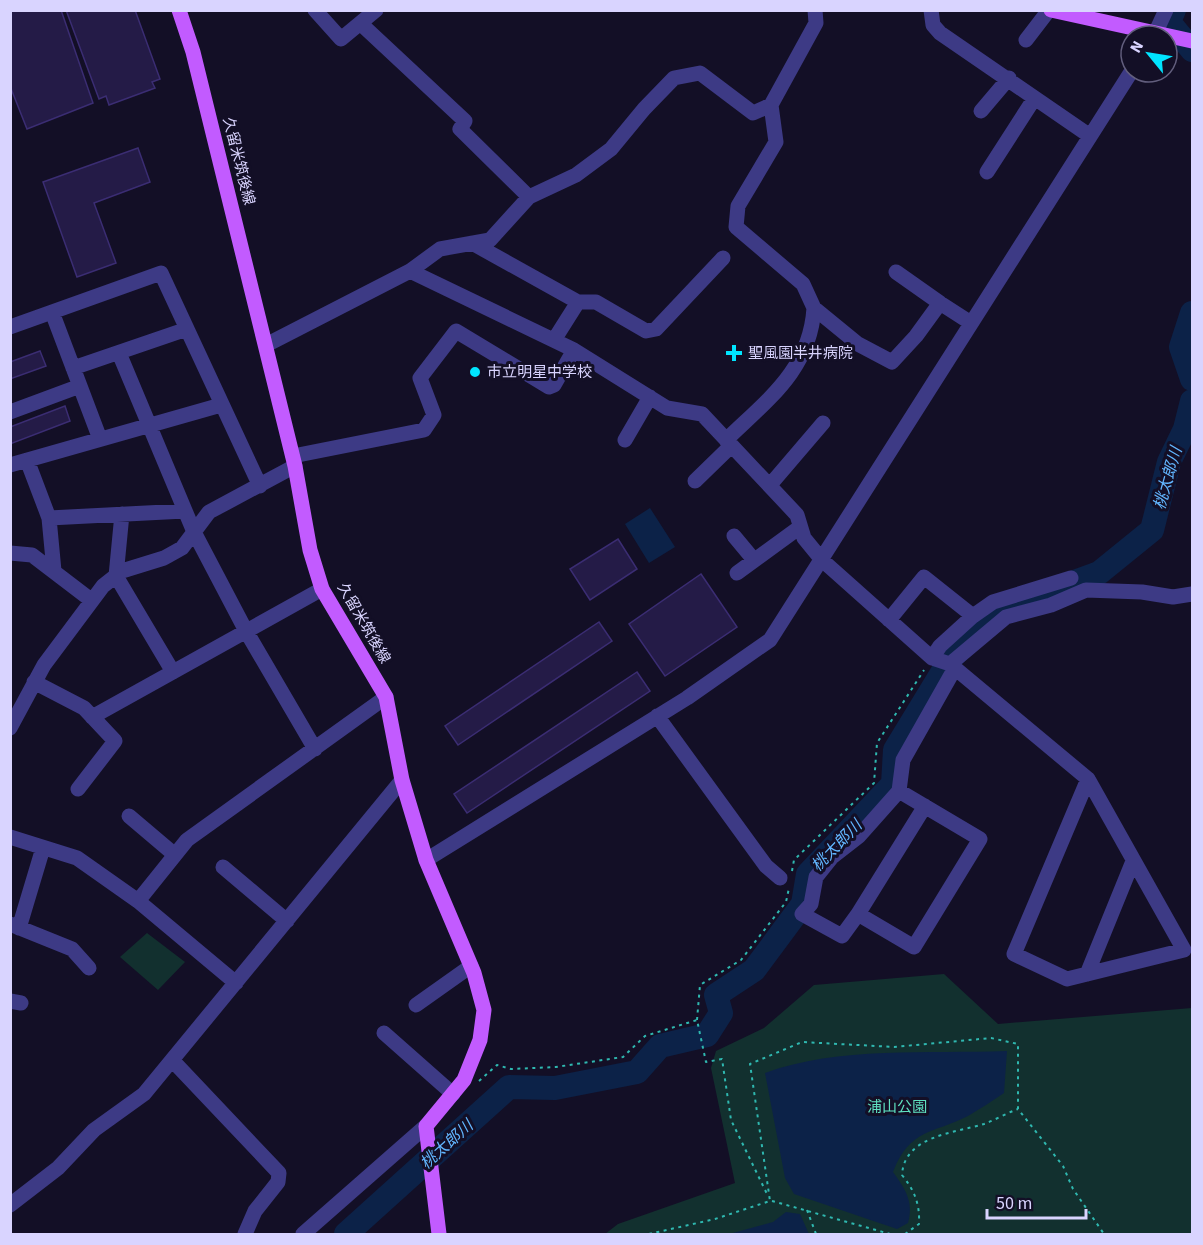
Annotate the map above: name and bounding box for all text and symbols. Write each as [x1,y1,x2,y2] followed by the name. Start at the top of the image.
[1119,24,1179,84] north arrow
[1125,37,1149,57] text: N
[217,115,260,207] street label: 久留米筑後線
[748,343,853,364] place label: 聖風園半井病院
[725,344,743,362] marker: 聖風園半井病院
[487,362,592,383] place label: 市立明星中学校
[468,365,482,379] marker: 市立明星中学校
[1149,443,1188,512] water label: 桃太郎川
[332,579,395,667] street label: 久留米筑後線
[807,814,868,876] water label: 桃太郎川
[867,1097,927,1118] park label: 浦山公園
[416,1114,479,1174] water label: 桃太郎川
[987,1182,1086,1220] scale bar
[996,1191,1032,1216] text: 50 m

